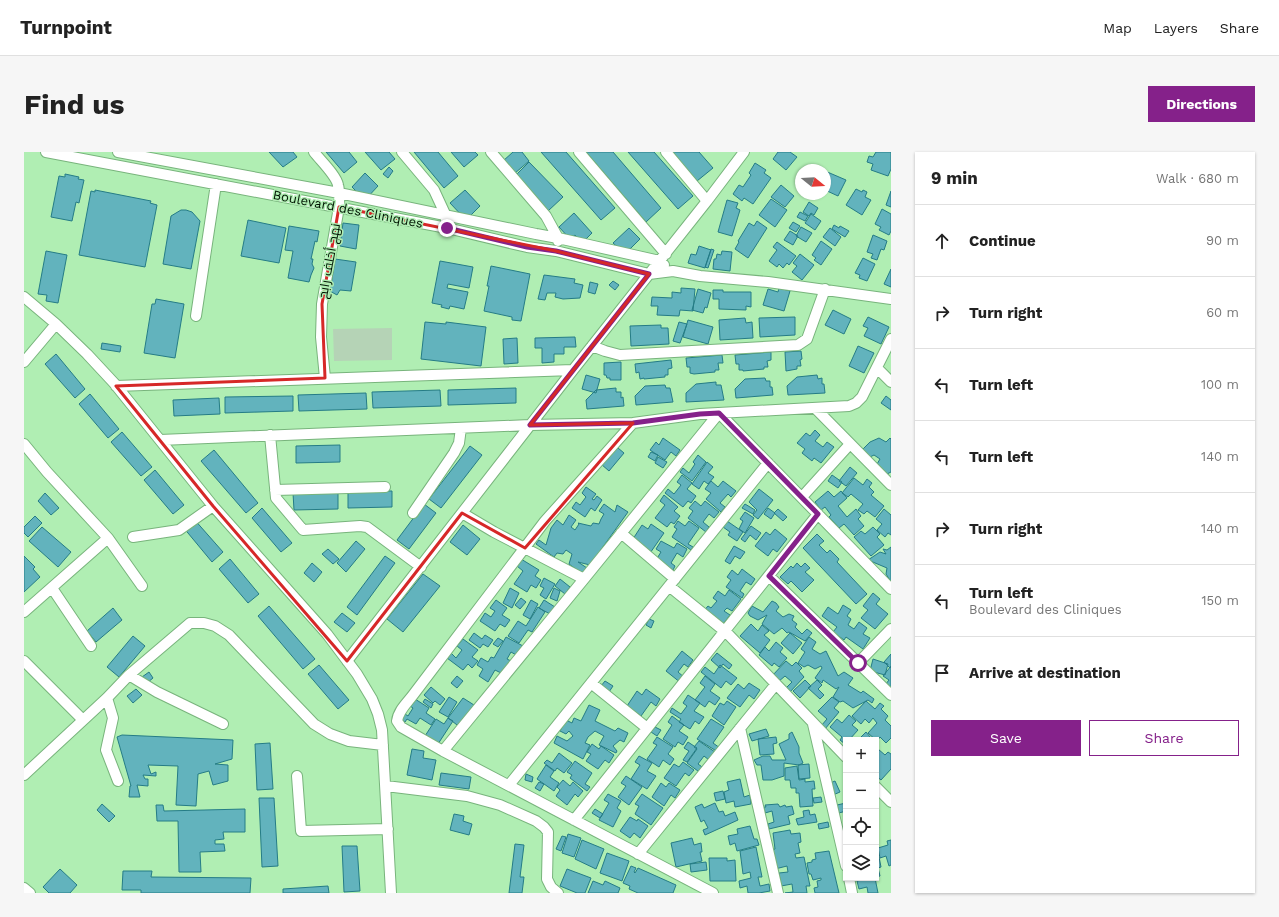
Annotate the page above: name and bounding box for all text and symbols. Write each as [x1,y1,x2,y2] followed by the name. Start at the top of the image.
[20,16,112,39] text: Turnpoint
[1103,20,1132,36] text: Map
[1154,20,1198,36] text: Layers
[1220,20,1259,36] text: Share
[1148,86,1255,122] button: Directions
[24,88,124,121] text: Find us
[795,164,831,200] north arrow
[931,168,978,188] text: 9 min
[1156,171,1239,186] text: Walk · 680 m
[272,187,424,231] street label: Boulevard des Cliniques
[438,219,456,237] route end
[314,222,344,300] street label: نهج أخلف رابح
[931,230,953,252] icon: ahead
[969,232,1036,250] text: Continue
[1206,233,1239,248] text: 90 m
[931,302,953,324] icon: right
[969,304,1042,322] text: Turn right
[1206,305,1239,320] text: 60 m
[931,374,953,396] icon: left
[969,376,1033,394] text: Turn left
[1201,377,1239,392] text: 100 m
[931,446,953,468] icon: left
[969,448,1033,466] text: Turn left
[1201,449,1239,464] text: 140 m
[931,518,953,540] icon: right
[969,520,1042,538] text: Turn right
[1201,521,1239,536] text: 140 m
[969,584,1033,602] text: Turn left
[931,590,953,612] icon: left
[1201,593,1239,608] text: 150 m
[969,602,1122,617] text: Boulevard des Cliniques
[849,654,867,672] route start
[931,662,953,684] icon: arrive
[969,664,1121,682] text: Arrive at destination
[931,720,1081,756] button: Save
[1089,720,1239,756] button: Share
[843,737,879,881] map controls
[843,737,879,773] button: +
[843,773,879,809] button: −
[843,809,879,845] button: locate
[843,845,879,881] button: layers

